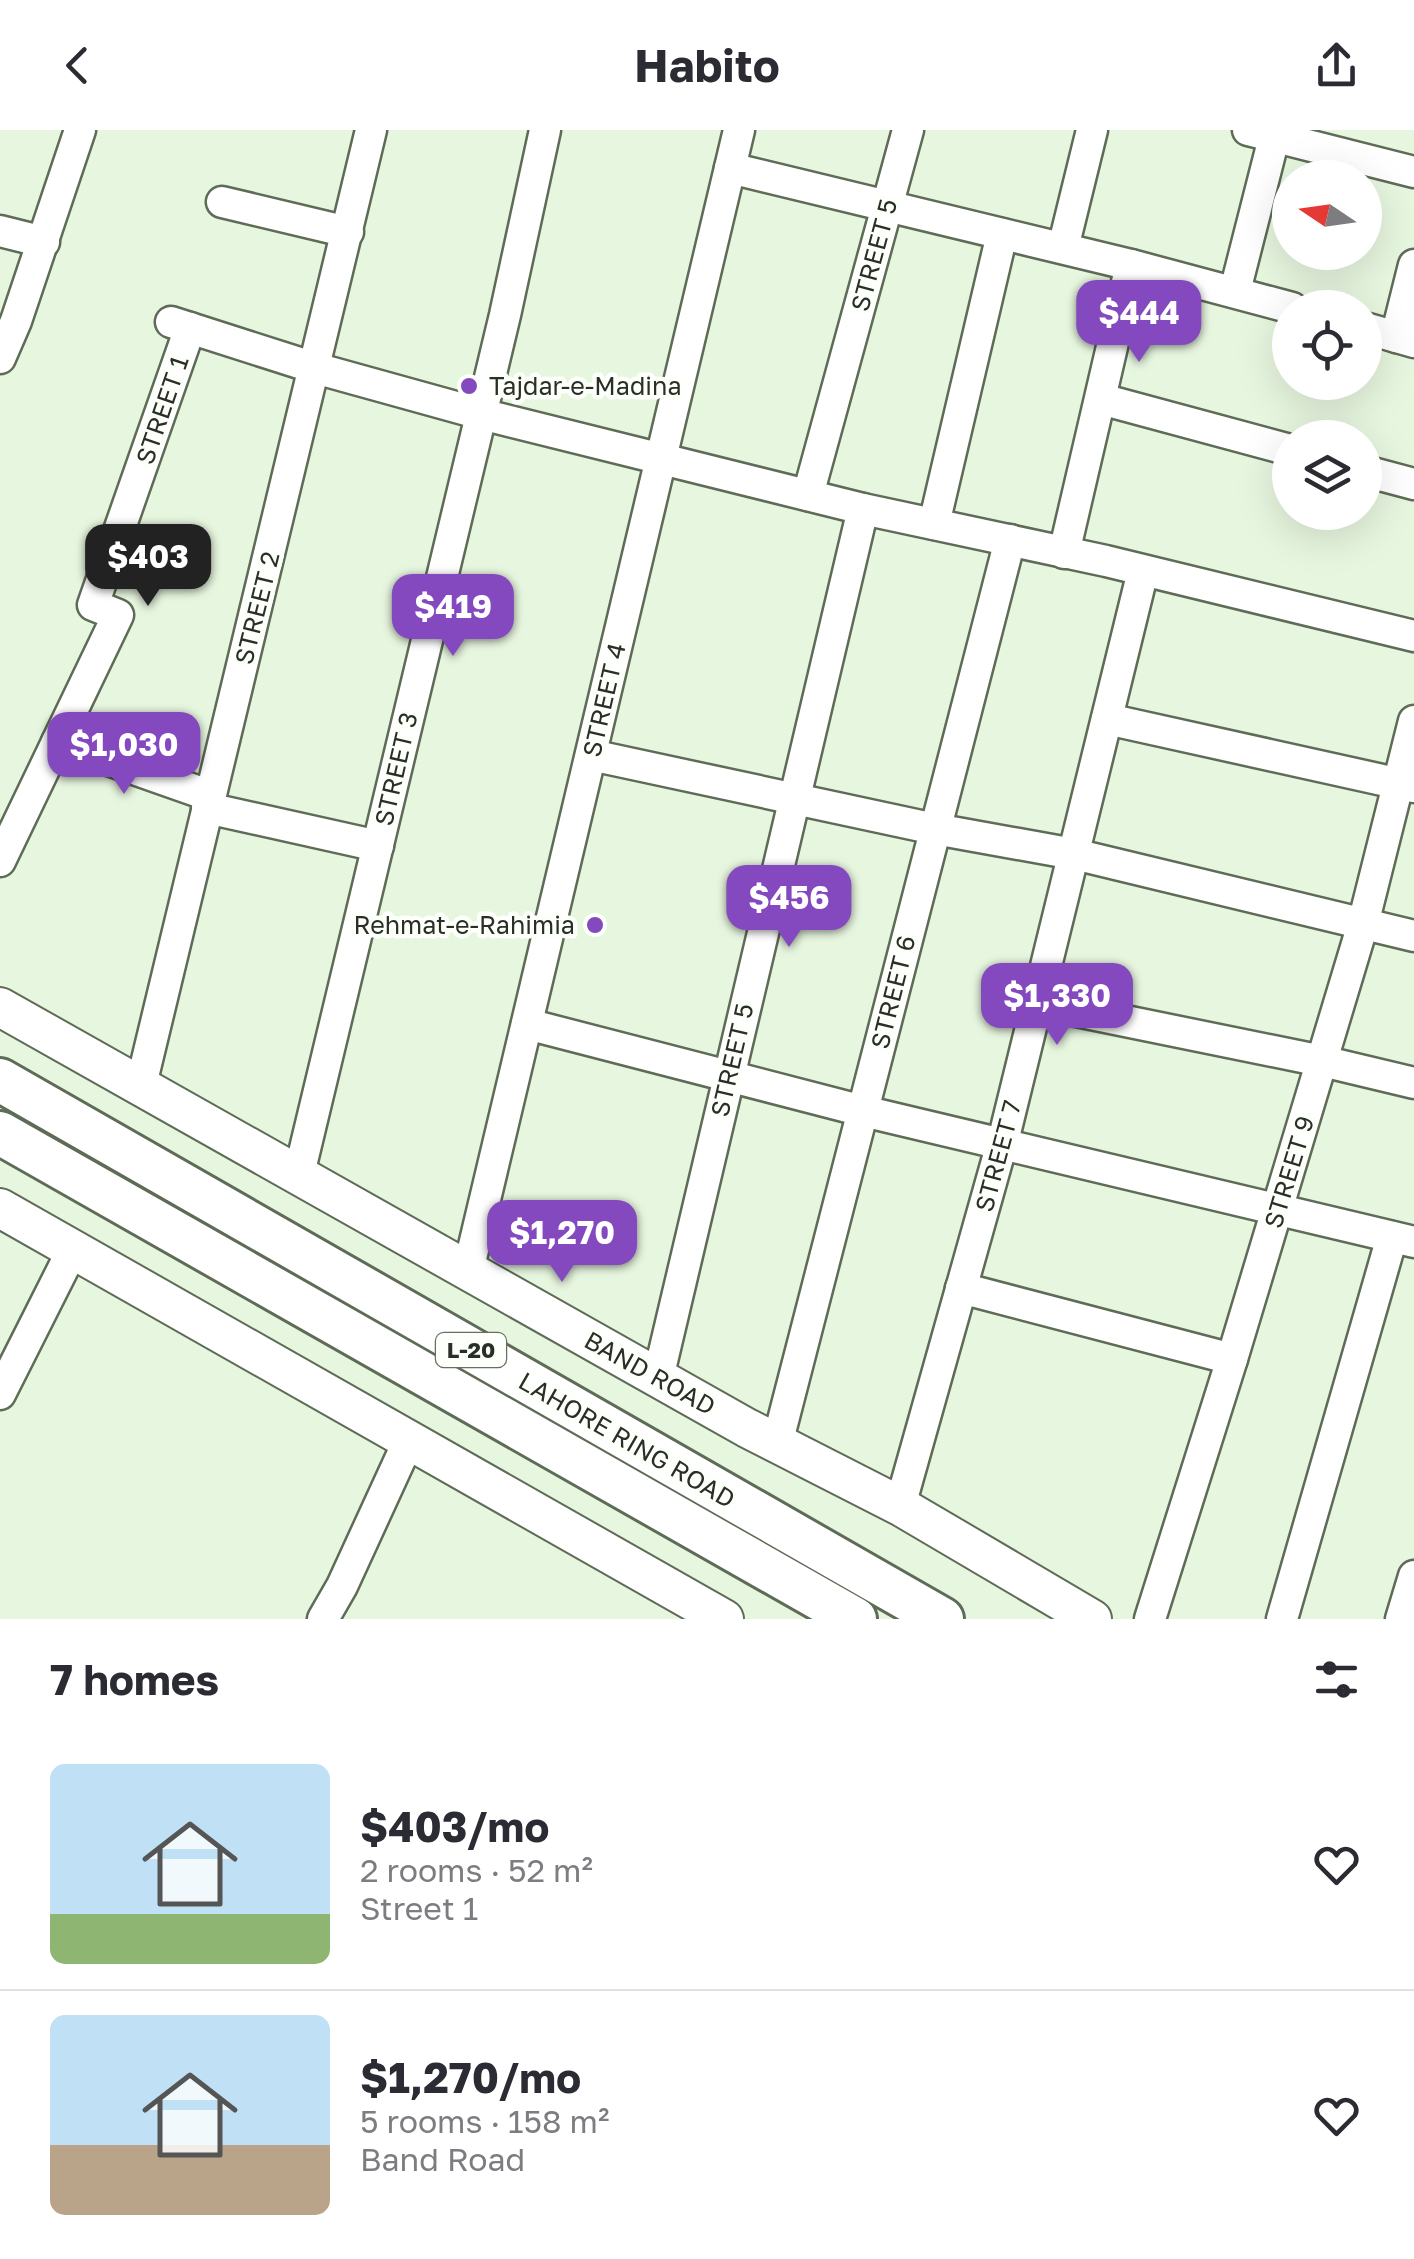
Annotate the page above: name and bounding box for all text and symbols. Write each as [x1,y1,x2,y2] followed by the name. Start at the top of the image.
[50,38,105,93] icon: back
[634,38,780,92] text: Habito
[1309,38,1364,93] icon: share
[1272,160,1382,270] north arrow
[1272,160,1382,530] map controls
[844,195,903,315] street label: STREET 5
[1080,280,1198,365] pin: $444
[1272,290,1382,400] button: locate
[1098,293,1180,331] text: $444
[128,351,195,468] street label: STREET 1
[489,370,682,401] place label: Tajdar-e-Madina
[458,375,480,397] marker: Tajdar-e-Madina
[1272,420,1382,530] button: layers
[89,524,207,609] pin: $403
[107,537,189,575] text: $403
[228,548,285,668] street label: STREET 2
[394,574,512,659] pin: $419
[414,587,492,625] text: $419
[575,640,632,760] street label: STREET 4
[367,709,424,829] street label: STREET 3
[43,712,205,797] pin: $1,030
[69,725,179,763] text: $1,030
[730,865,848,950] pin: $456
[748,878,830,916] text: $456
[353,909,575,940] place label: Rehmat-e-Rahimia
[584,914,606,936] marker: Rehmat-e-Rahimia
[863,932,922,1052] street label: STREET 6
[976,963,1138,1048] pin: $1,330
[1003,976,1111,1014] text: $1,330
[703,1000,760,1120] street label: STREET 5
[968,1097,1027,1215] street label: STREET 7
[1257,1112,1320,1232] street label: STREET 9
[481,1200,643,1285] pin: $1,270
[509,1213,615,1251] text: $1,270
[579,1324,721,1421] street label: BAND ROAD
[436,1333,506,1367] road number: L-20
[514,1365,741,1514] street label: LAHORE RING ROAD
[1309,1652,1364,1707] icon: filters
[50,1654,219,1704] text: 7 homes
[360,1801,549,1851] text: $403/mo
[130,1804,250,1924] icon: home
[1309,1837,1364,1892] icon: heart
[360,1851,593,1889] text: 2 rooms · 52 m²
[360,1889,478,1927] text: Street 1
[360,2052,581,2102] text: $1,270/mo
[130,2055,250,2175] icon: home
[1309,2088,1364,2143] icon: heart
[360,2102,609,2140] text: 5 rooms · 158 m²
[360,2140,525,2178] text: Band Road

